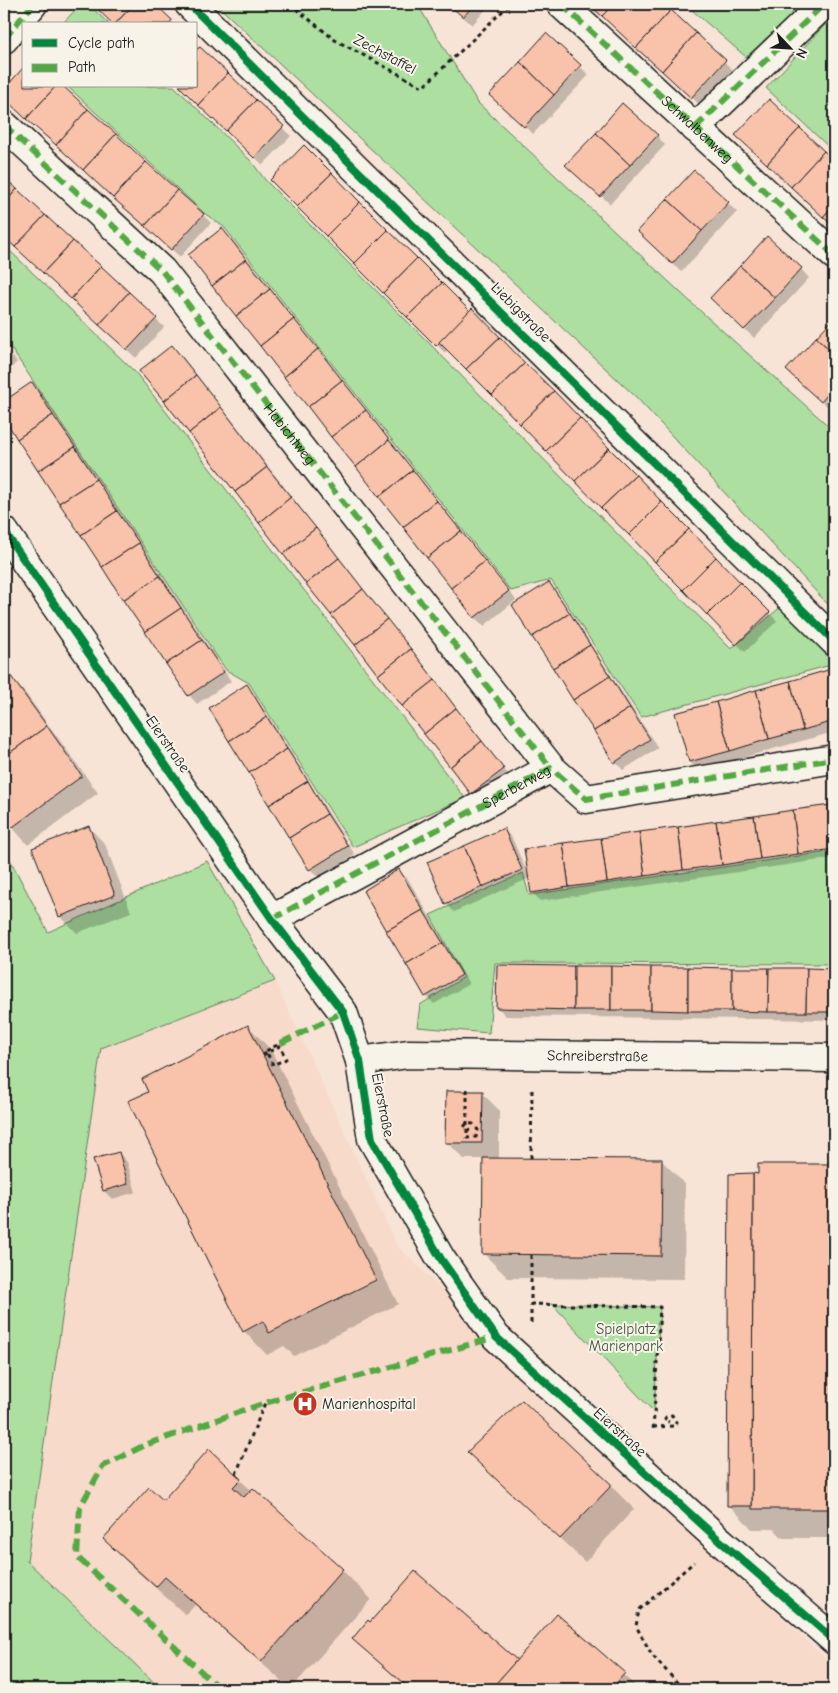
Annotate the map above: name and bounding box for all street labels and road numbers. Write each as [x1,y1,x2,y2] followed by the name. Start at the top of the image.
[351,30,419,78] street label: Zechstaffel
[657,92,737,167] street label: Schwalbenweg
[487,278,555,346] street label: Liebigstraße
[260,399,319,469] street label: Habichtweg
[142,712,194,776] street label: Eierstraße
[479,761,554,813] street label: Sperberweg
[547,1046,649,1065] street label: Schreiberstraße
[368,1071,398,1139] street label: Eierstraße
[590,1403,651,1461] street label: Eierstraße

